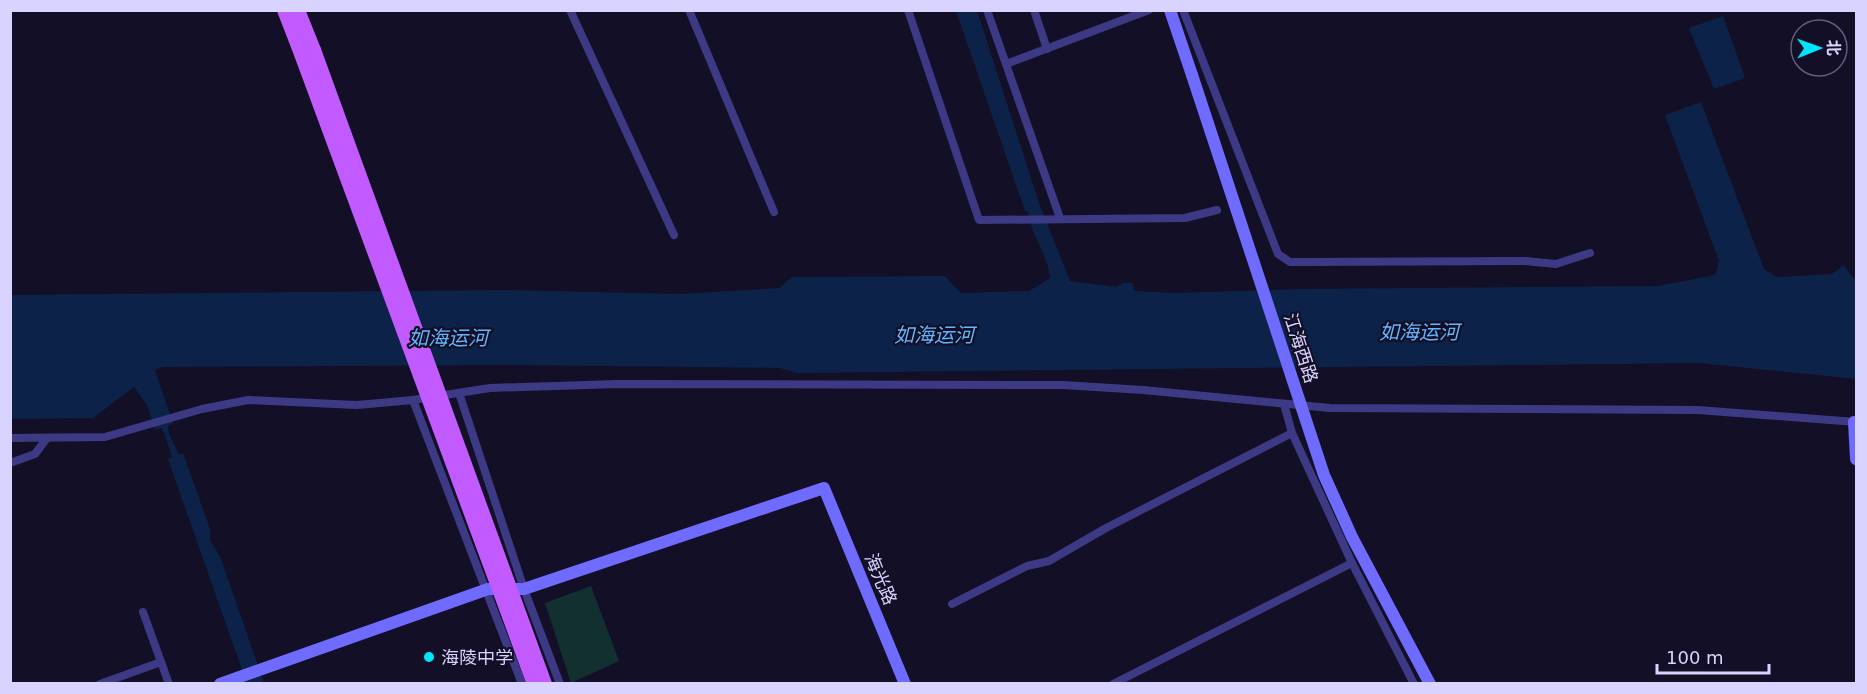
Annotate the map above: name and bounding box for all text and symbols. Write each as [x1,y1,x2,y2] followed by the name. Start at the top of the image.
[1789,18,1849,78] north arrow
[1824,40,1843,56] text: 北
[1280,311,1322,385] street label: 江海西路
[1379,320,1463,344] water label: 如海运河
[894,323,978,347] water label: 如海运河
[408,326,492,350] water label: 如海运河
[861,550,901,608] street label: 海光路
[1657,637,1770,675] scale bar
[441,647,513,668] place label: 海陵中学
[1666,647,1724,668] text: 100 m
[422,650,436,664] marker: 海陵中学

